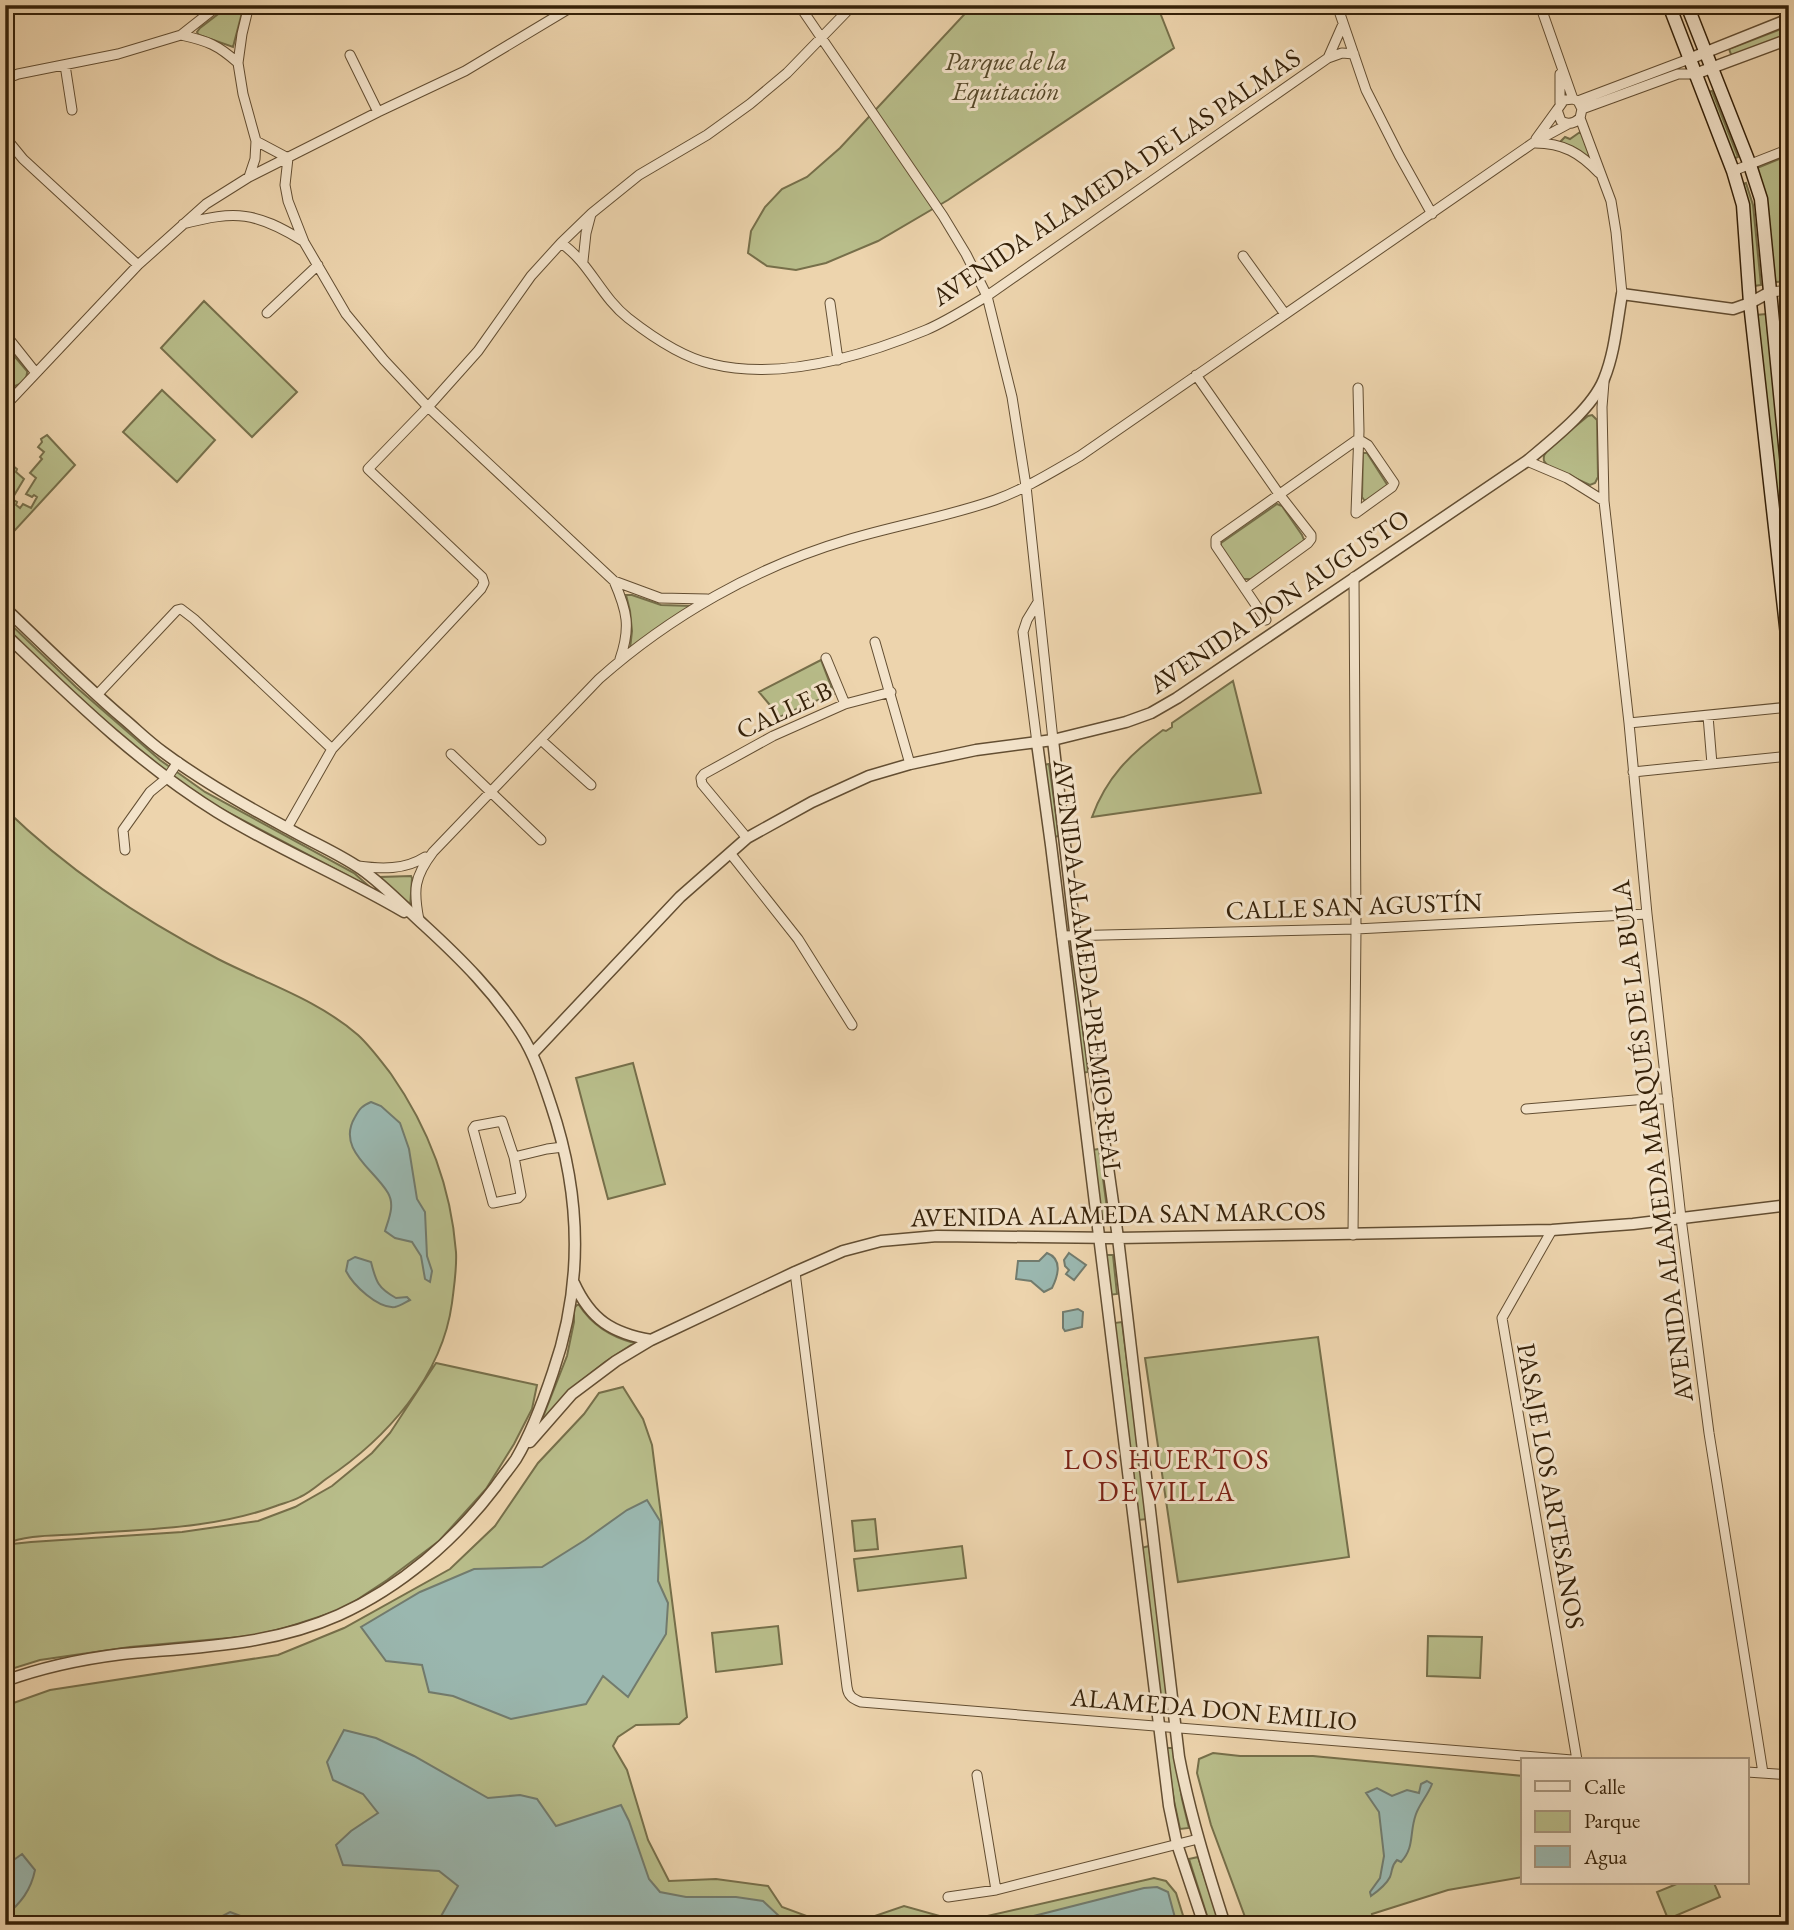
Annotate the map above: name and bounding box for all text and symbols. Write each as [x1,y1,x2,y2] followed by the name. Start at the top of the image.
[924,40,1307,314] street label: AVENIDA ALAMEDA DE LAS PALMAS
[945,44,1067,109] park label: Parque de la Equitación
[1141,501,1416,702] street label: AVENIDA DON AUGUSTO
[731,673,837,747] street label: CALLE B
[1045,756,1130,1179] street label: AVENIDA ALAMEDA PREMIO REAL
[1603,877,1701,1405] street label: AVENIDA ALAMEDA MARQUÉS DE LA BULA
[1225,885,1483,927] street label: CALLE SAN AGUSTÍN
[909,1193,1326,1235] street label: AVENIDA ALAMEDA SAN MARCOS
[1509,1340,1593,1632] street label: PASAJE LOS ARTESANOS
[1063,1441,1271,1509] district label: LOS HUERTOS DE VILLA
[1068,1679,1359,1738] street label: ALAMEDA DON EMILIO
[1521,1758,1748,1884] legend
[1584,1773,1626,1800] text: Calle
[1584,1807,1640,1834] text: Parque
[1583,1843,1628,1870] text: Agua

